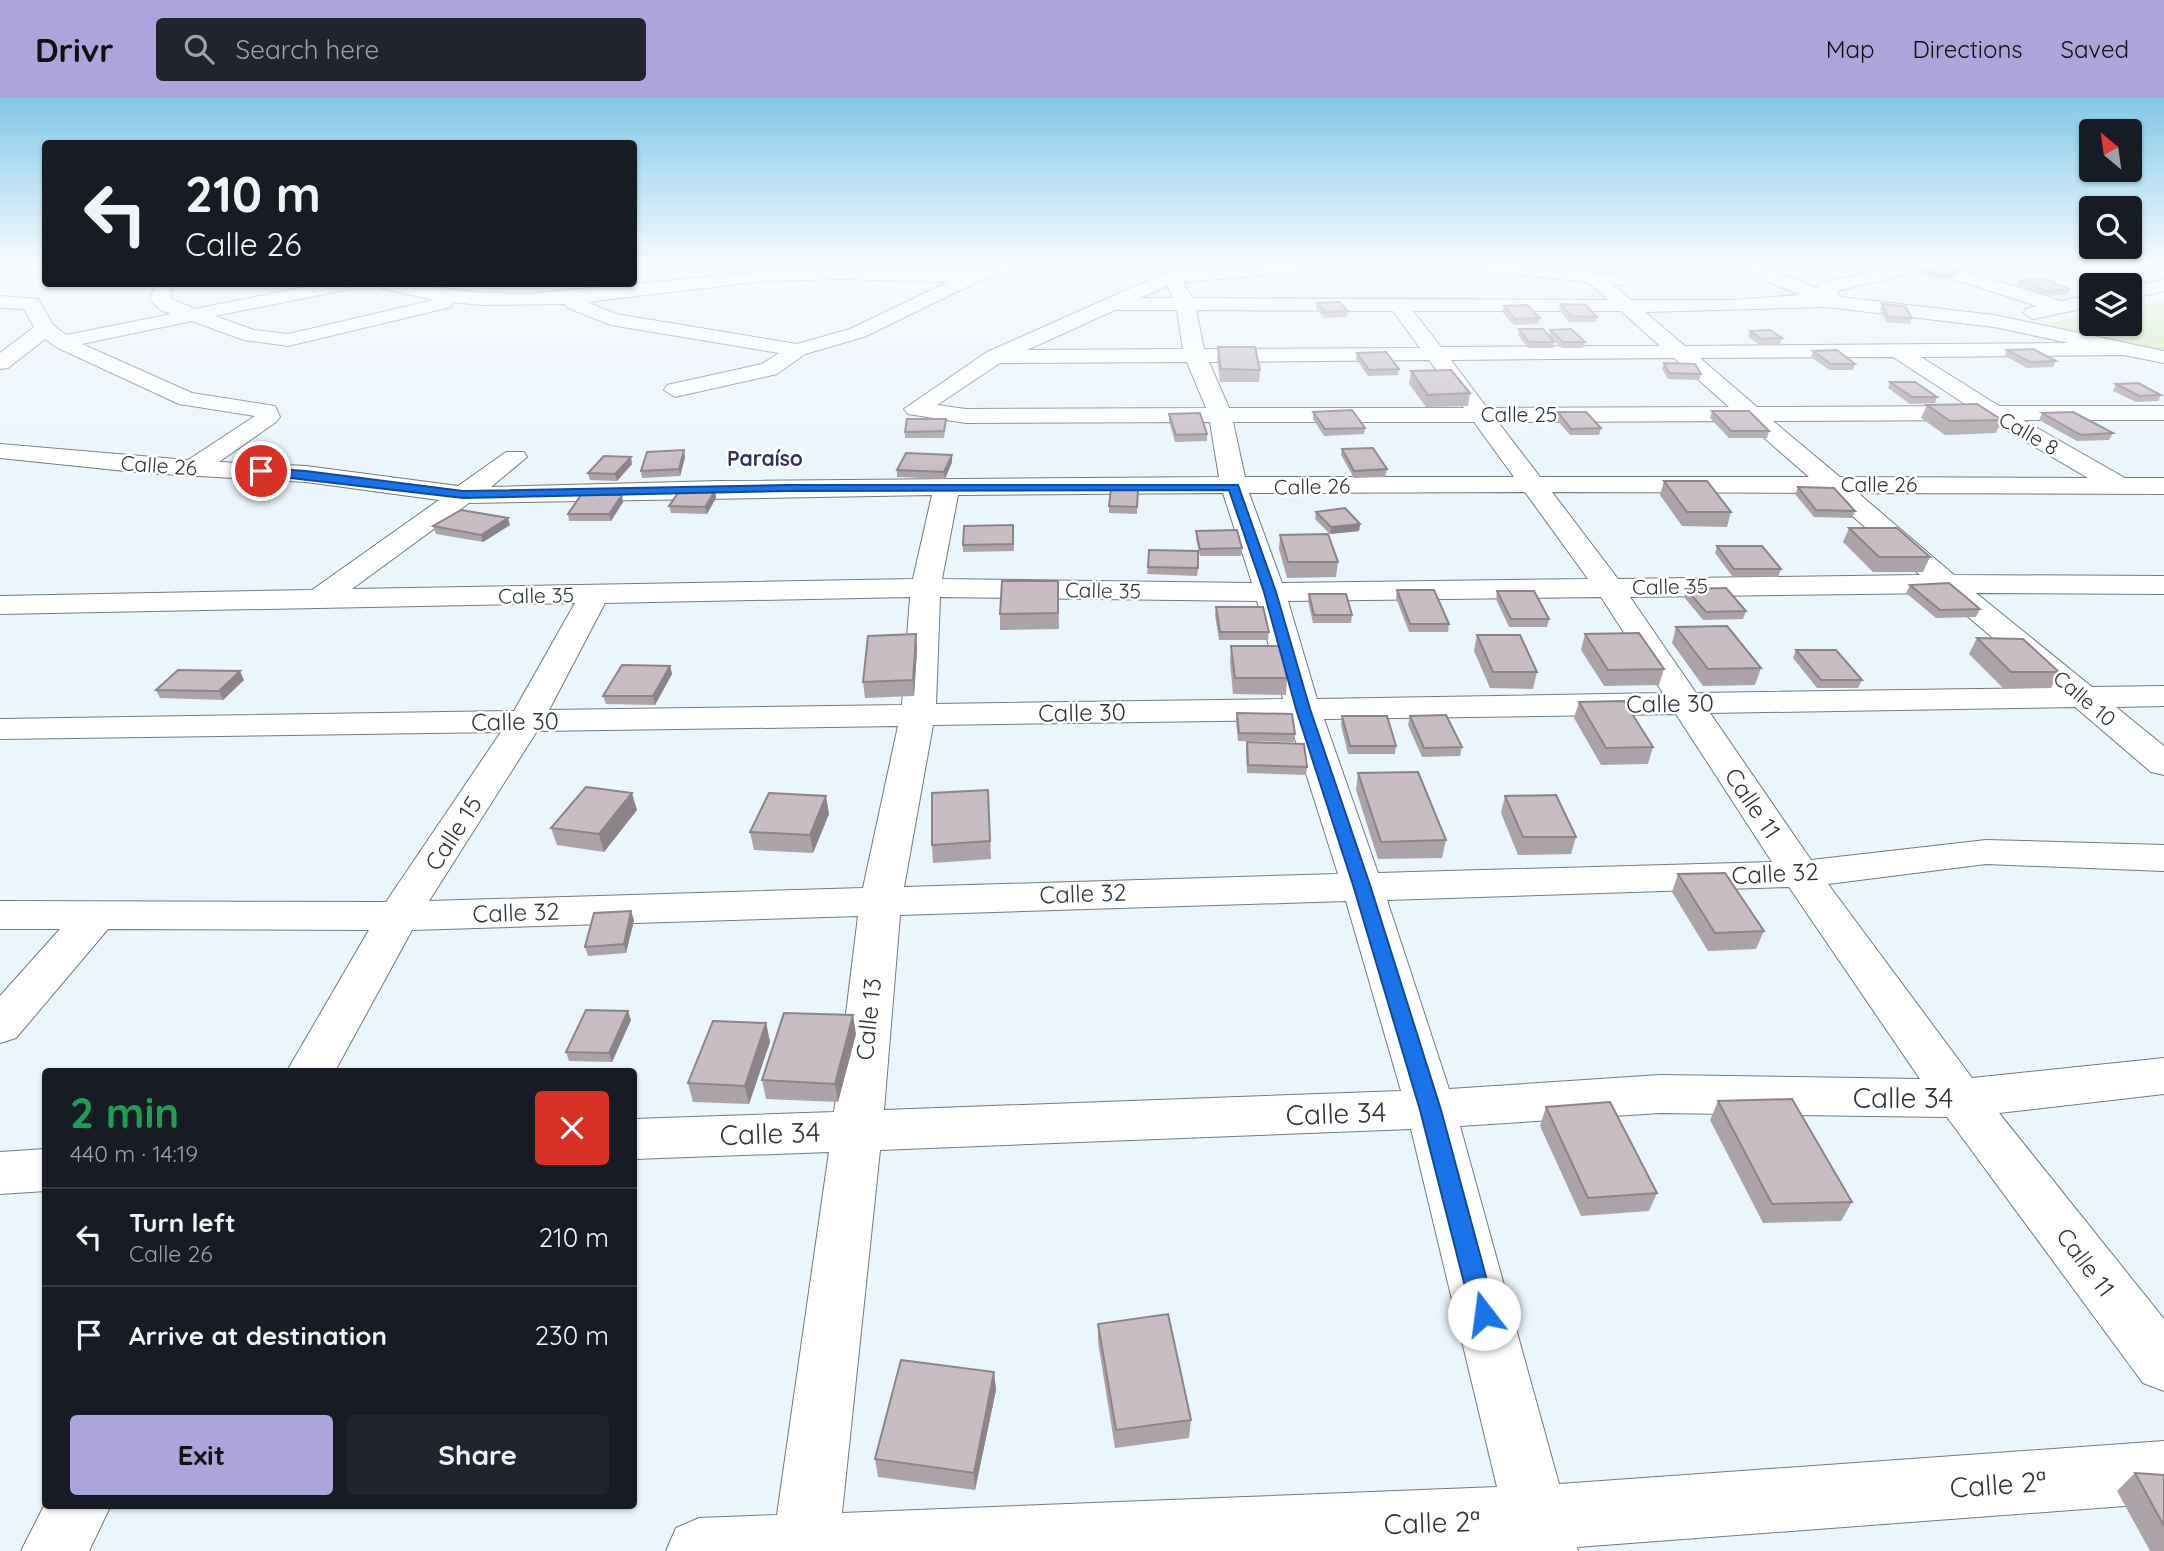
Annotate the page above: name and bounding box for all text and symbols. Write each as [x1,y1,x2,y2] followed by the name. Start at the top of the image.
[156,18,646,81] search box
[35,29,114,70] text: Drivr
[180,30,218,68] icon: search
[236,33,379,66] text: Search here
[1826,34,1875,64] text: Map
[1913,34,2023,64] text: Directions
[2061,34,2129,64] text: Saved
[2079,119,2142,182] north arrow
[2079,119,2142,336] map controls
[185,163,321,224] text: 210 m
[70,168,161,259] icon: left
[2079,196,2142,259] button: search
[185,224,301,264] text: Calle 26
[2079,273,2142,336] button: layers
[1481,401,1557,427] street label: Calle 25
[1994,406,2064,460] street label: Calle 8
[231,441,291,501] pin
[727,445,803,471] district label: Paraíso
[120,449,198,481] street label: Calle 26
[242,452,280,490] icon: arrive
[1841,471,1917,497] street label: Calle 26
[1274,472,1350,500] street label: Calle 26
[1632,572,1708,600] street label: Calle 35
[1065,576,1141,604] street label: Calle 35
[498,581,574,609] street label: Calle 35
[2048,664,2122,732] street label: Calle 10
[1626,687,1714,719] street label: Calle 30
[1038,696,1126,728] street label: Calle 30
[471,705,559,737] street label: Calle 30
[1719,762,1787,844] street label: Calle 11
[418,790,488,876] street label: Calle 15
[1731,856,1819,890] street label: Calle 32
[1039,876,1127,910] street label: Calle 32
[472,895,560,929] street label: Calle 32
[849,976,887,1062] street label: Calle 13
[1853,1080,1953,1115] street label: Calle 34
[70,1086,179,1139] text: 2 min
[535,1091,609,1165] button: close
[1285,1094,1387,1132] street label: Calle 34
[719,1114,821,1152] street label: Calle 34
[70,1139,198,1168] text: 440 m · 14:19
[129,1206,236,1239] text: Turn left
[70,1218,108,1256] icon: left
[539,1221,609,1254] text: 210 m
[2050,1221,2122,1303] street label: Calle 11
[129,1239,213,1268] text: Calle 26
[1447,1277,1521,1351] position arrow
[70,1316,108,1354] icon: arrive
[129,1319,387,1352] text: Arrive at destination
[535,1319,609,1352] text: 230 m
[70,1415,333,1495] button: Exit
[347,1415,609,1495] button: Share
[1949,1463,2047,1505] street label: Calle 2ª
[1383,1503,1481,1541] street label: Calle 2ª

